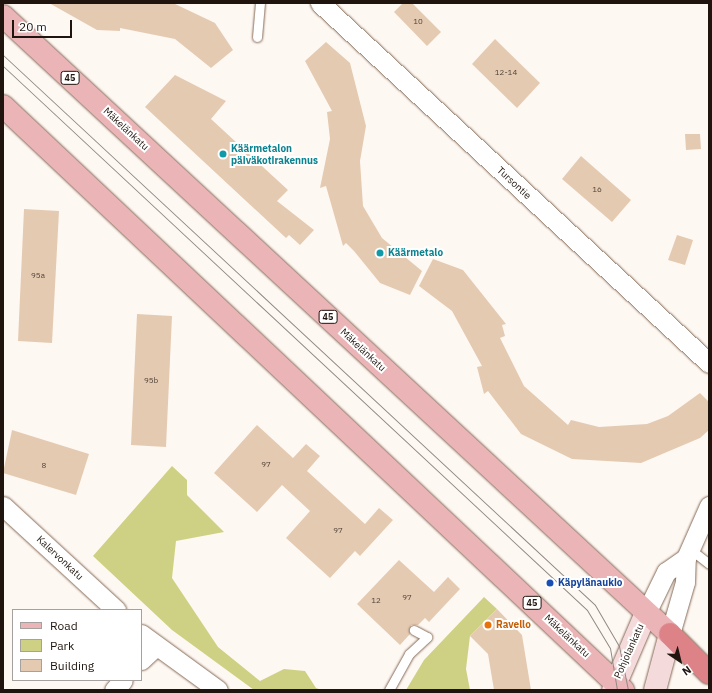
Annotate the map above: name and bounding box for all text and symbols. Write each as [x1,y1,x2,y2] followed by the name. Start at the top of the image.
[14,12,74,38] scale bar
[413,17,423,27] house number: 10
[19,19,47,34] text: 20 m
[495,68,517,78] house number: 12-14
[60,71,80,85] road number: 45
[101,105,151,153] street label: Mäkelänkatu
[231,142,318,166] place label: Käärmetalon päiväkotirakennus
[218,149,228,159] marker: Käärmetalon päiväkotirakennus
[494,164,534,202] street label: Tursontie
[592,185,602,195] house number: 16
[388,247,443,259] place label: Käärmetalo
[375,248,385,258] marker: Käärmetalo
[31,271,45,281] house number: 95a
[318,310,338,324] road number: 45
[338,326,388,374] street label: Mäkelänkatu
[144,376,158,386] house number: 95b
[261,460,271,470] house number: 97
[42,461,46,471] house number: 8
[333,526,343,536] house number: 97
[34,533,86,583] street label: Kalervonkatu
[558,577,622,589] place label: Käpylänaukio
[545,578,555,588] marker: Käpylänaukio
[402,593,412,603] house number: 97
[371,596,381,606] house number: 12
[522,596,542,610] road number: 45
[12,609,142,681] legend
[542,612,592,660] street label: Mäkelänkatu
[50,618,78,633] text: Road
[496,619,531,631] place label: Ravello
[483,620,493,630] marker: Ravello
[612,622,646,680] street label: Pohjolankatu
[50,638,74,653] text: Park
[660,641,700,681] north arrow
[50,658,94,673] text: Building
[680,663,694,679] text: N

